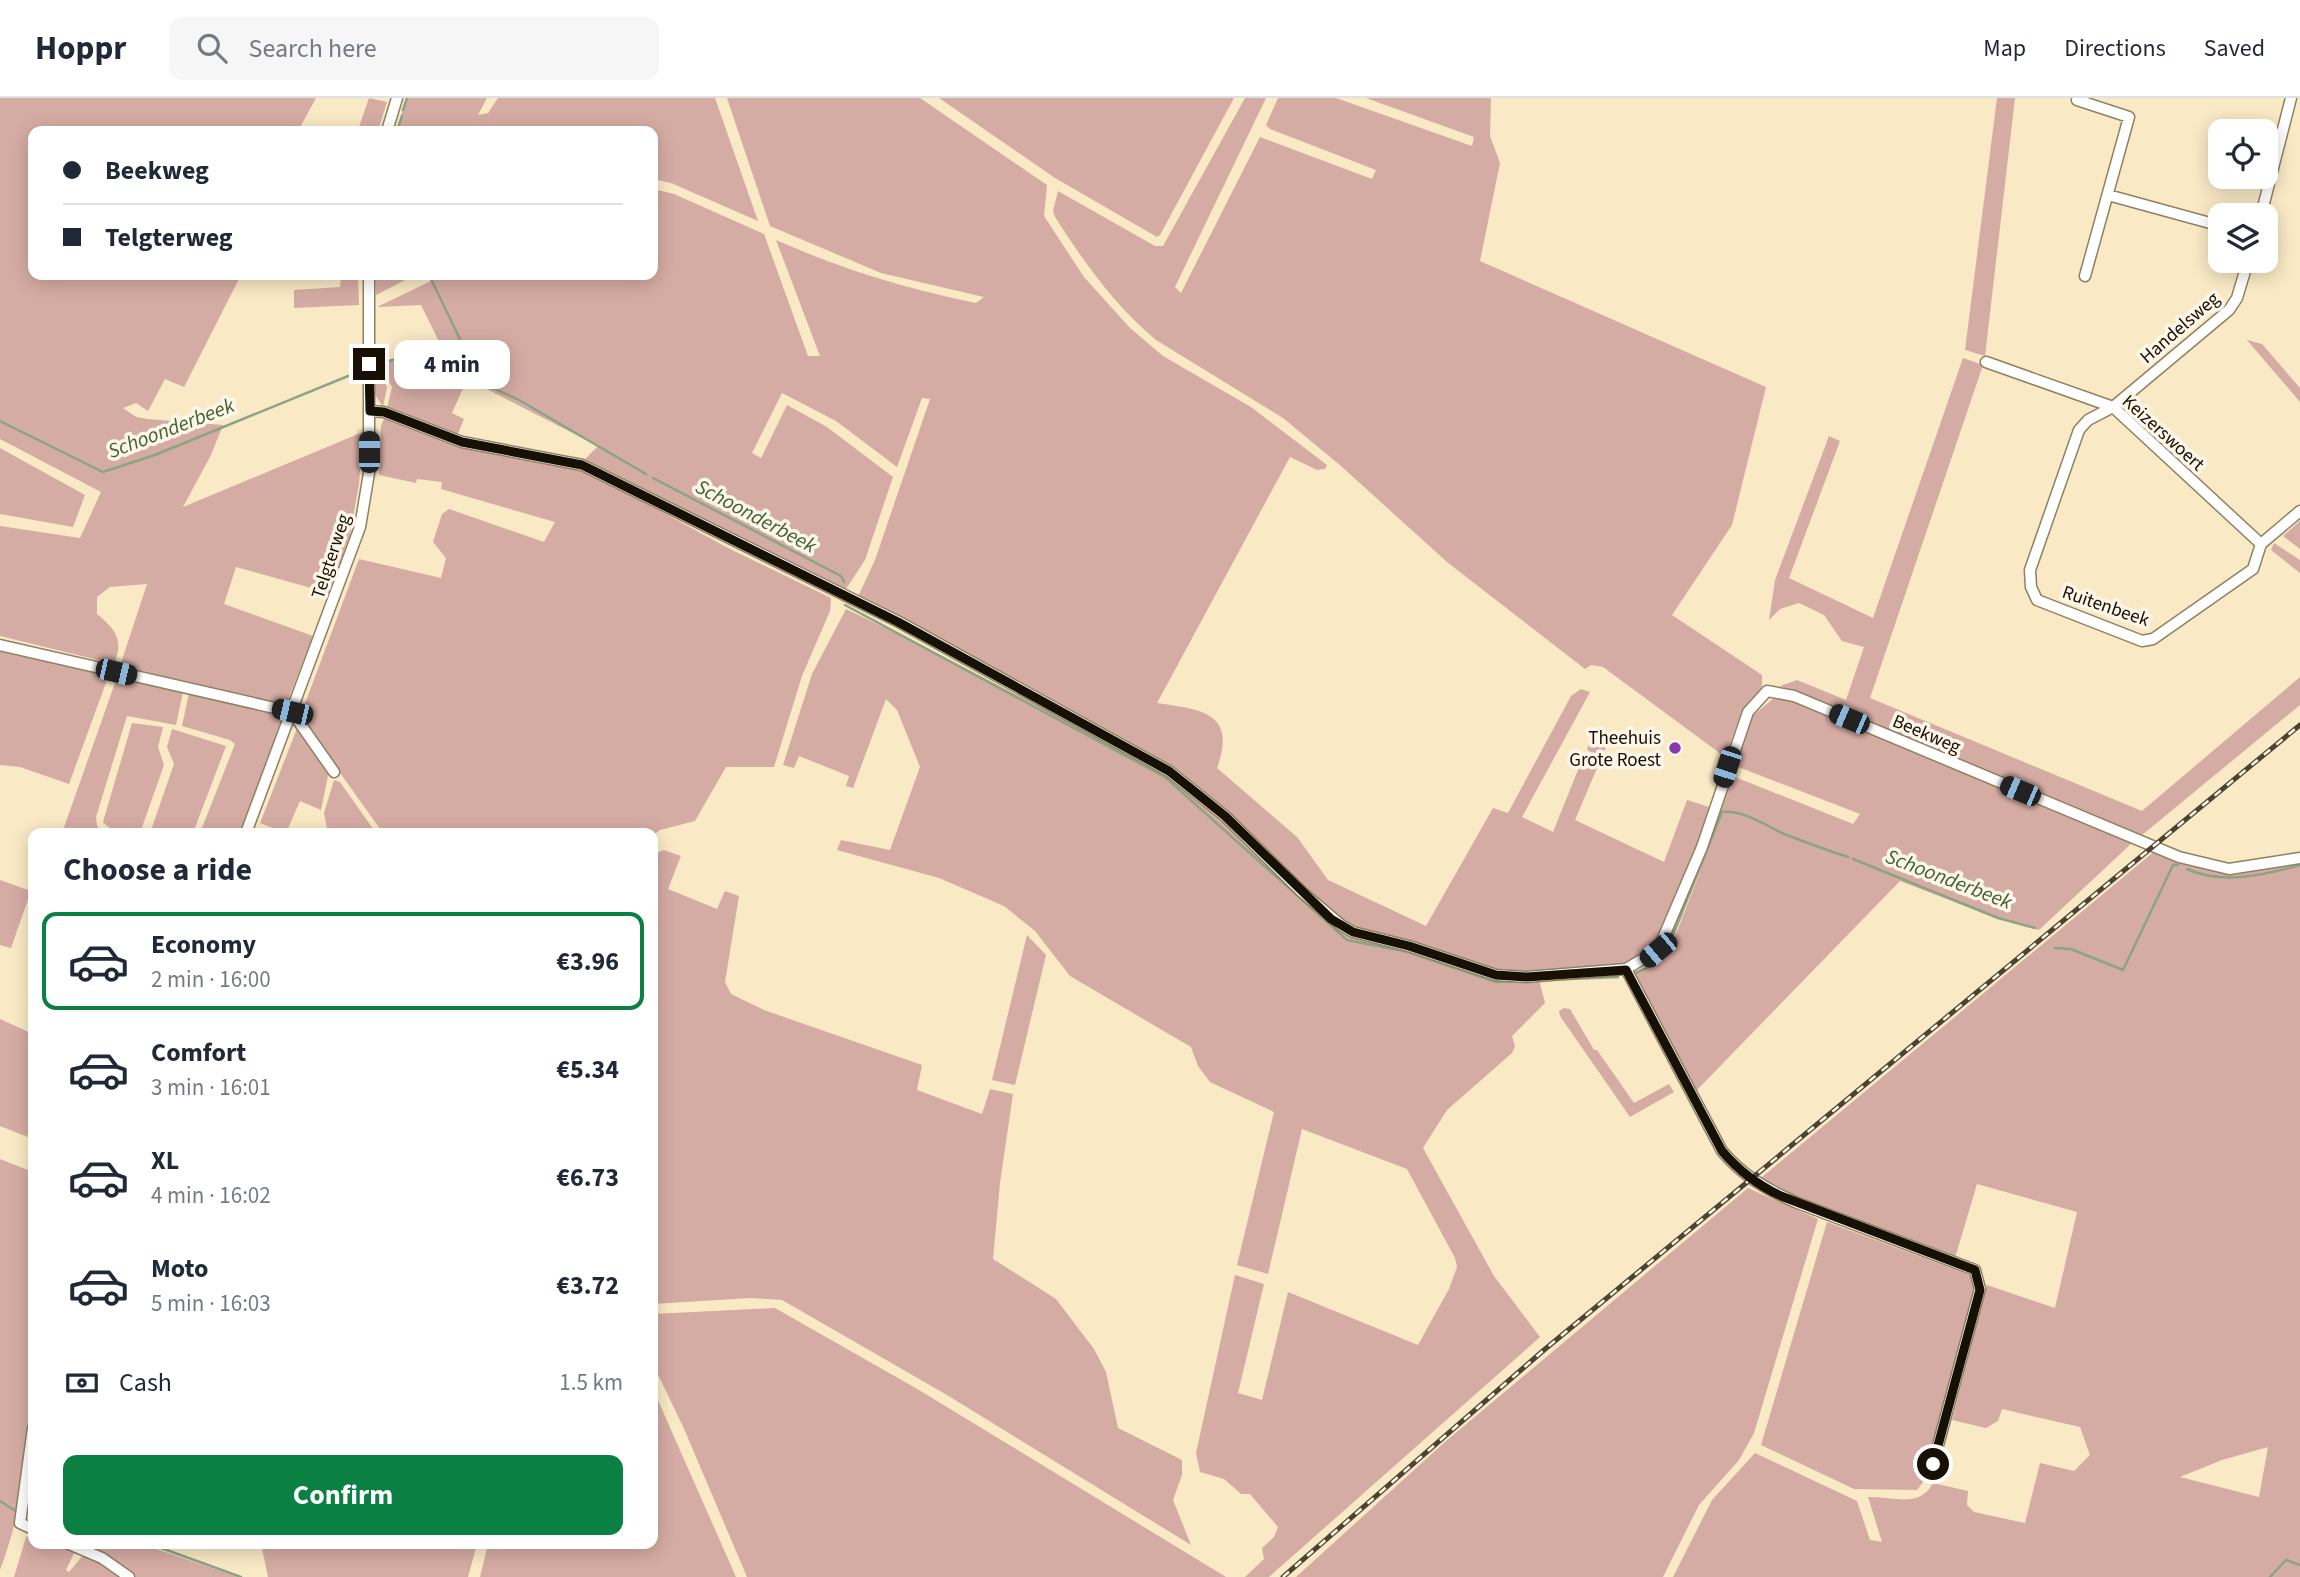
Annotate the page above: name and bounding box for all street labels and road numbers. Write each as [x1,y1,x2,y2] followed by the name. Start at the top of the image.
[2134,286,2226,370] street label: Handelsweg
[2116,389,2211,478] street label: Keizerswoert
[305,510,358,602] street label: Telgterweg
[2058,579,2153,634] street label: Ruitenbeek
[1888,708,1965,761] street label: Beekweg

